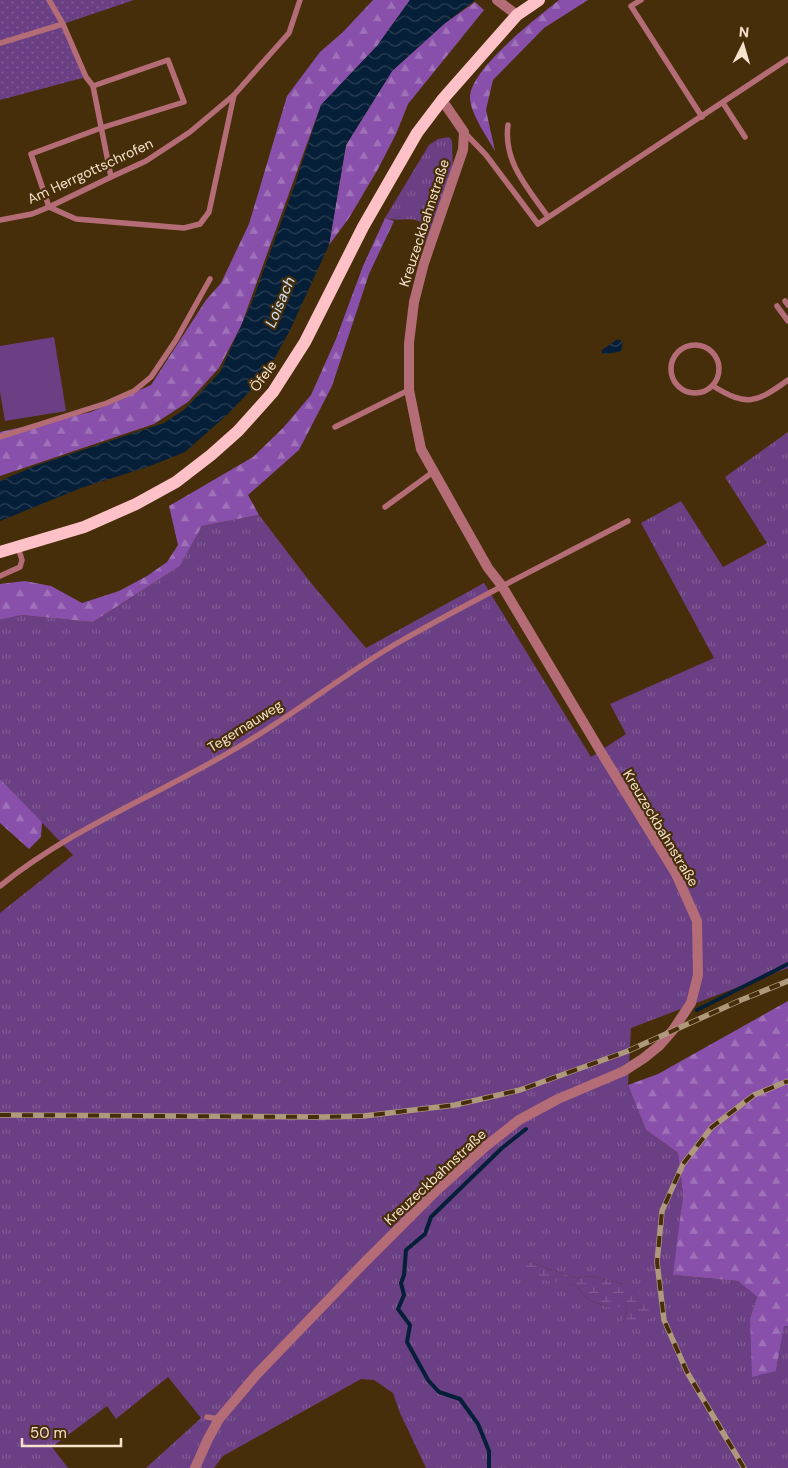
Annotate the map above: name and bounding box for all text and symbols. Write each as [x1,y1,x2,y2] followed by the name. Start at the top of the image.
[718,20,768,70] north arrow
[738,23,750,41] text: N
[24,134,156,208] street label: Am Herrgottschrofen
[395,157,453,289] street label: Kreuzeckbahnstraße
[260,273,300,330] water label: Loisach
[246,357,280,395] street label: Öfele
[204,696,286,756] street label: Tegernauweg
[619,766,703,890] street label: Kreuzeckbahnstraße
[380,1125,490,1229] street label: Kreuzeckbahnstraße
[22,1416,121,1448] scale bar
[30,1423,67,1443] text: 50 m

